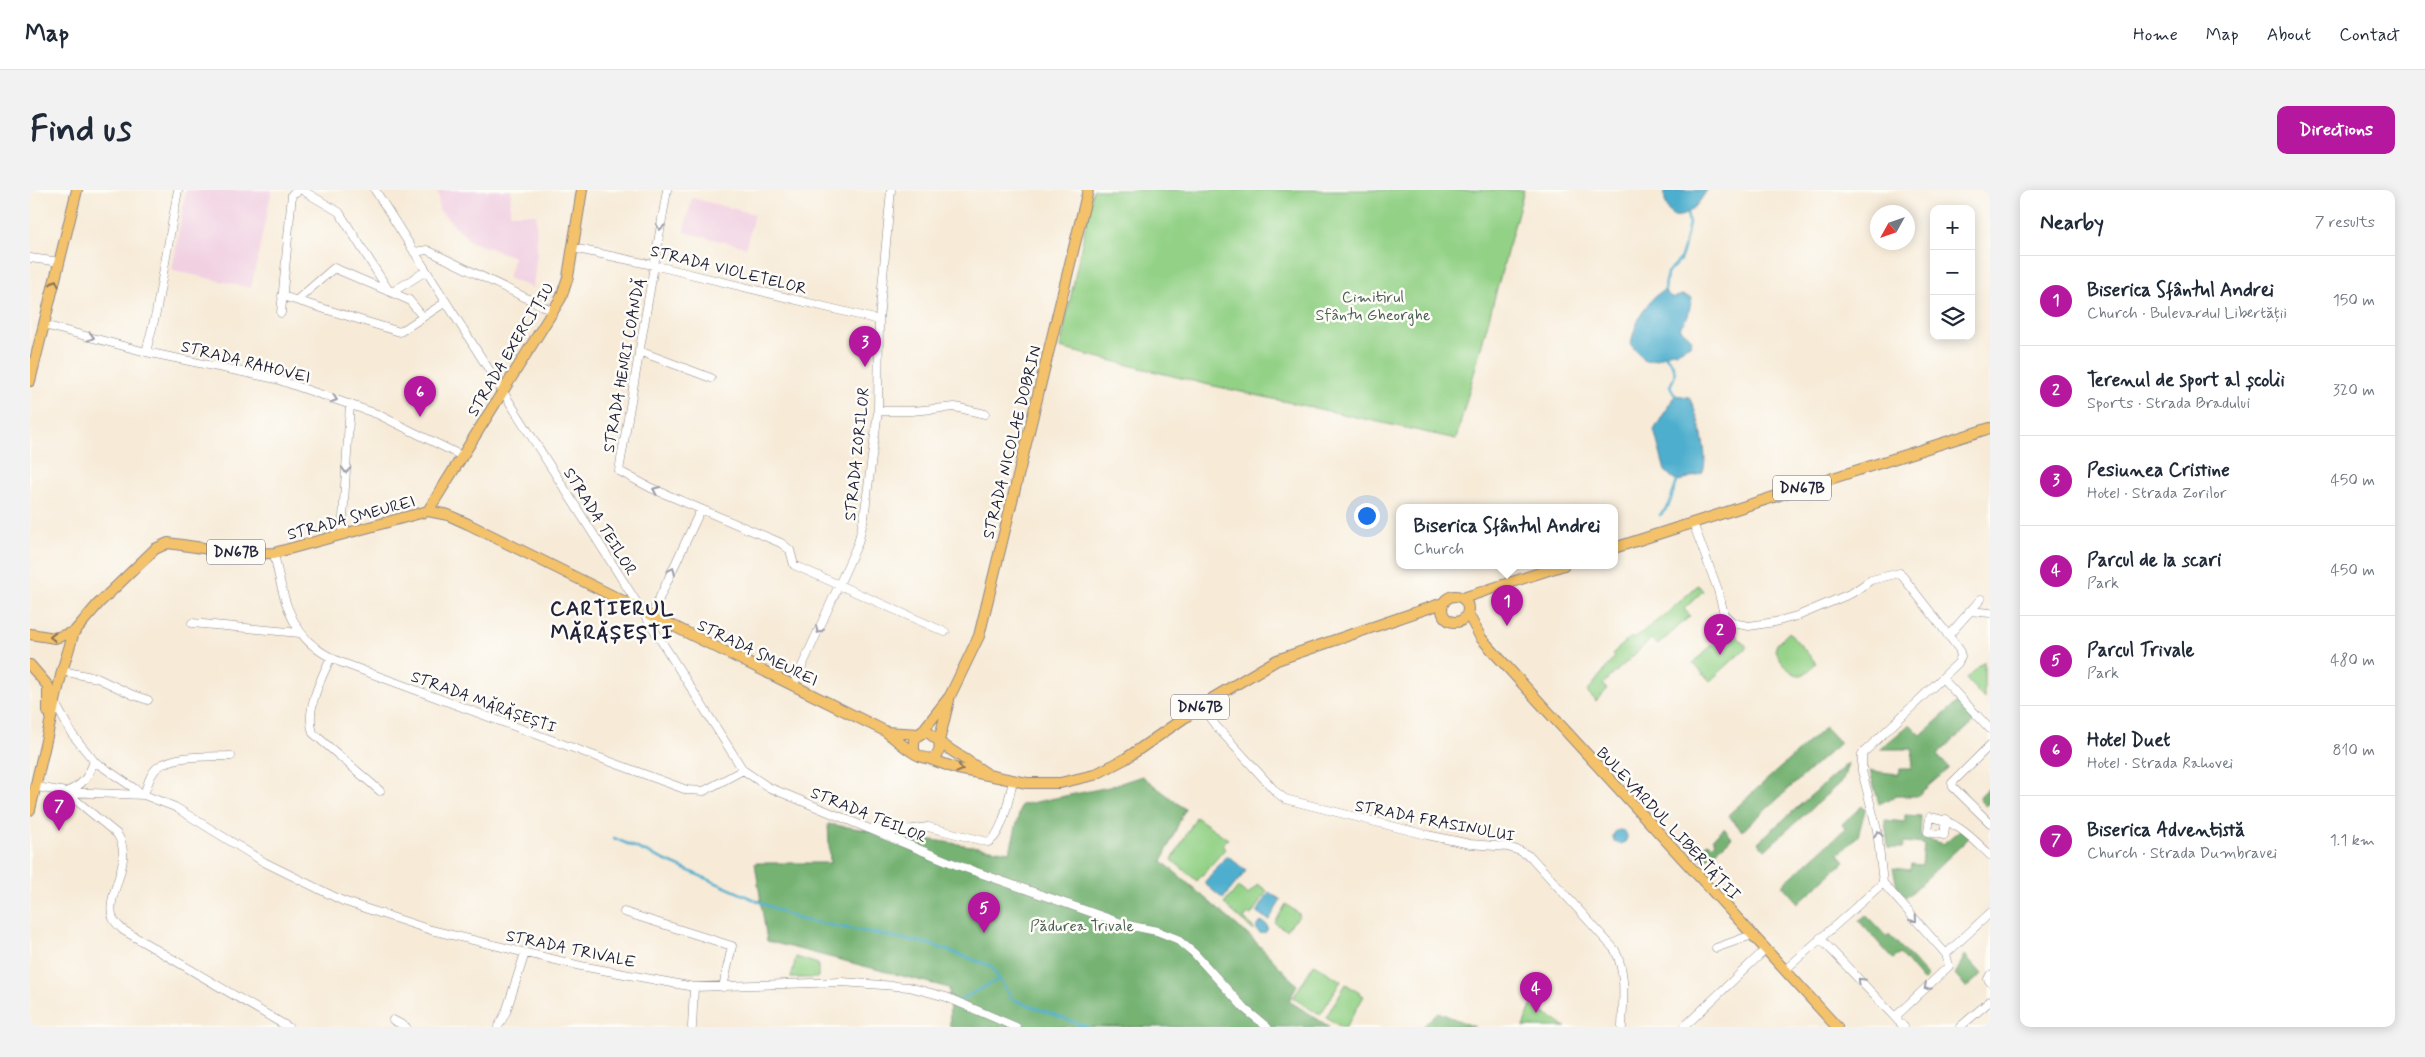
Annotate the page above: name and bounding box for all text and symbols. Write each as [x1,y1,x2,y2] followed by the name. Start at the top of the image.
[25,19,69,50] text: Map
[2133,23,2178,47] text: Home
[2206,23,2239,47] text: Map
[2267,23,2311,47] text: About
[2339,23,2400,47] text: Contact
[2277,106,2395,154] button: Directions
[30,107,132,153] text: Find us
[1870,205,1915,250] north arrow
[1930,205,1975,340] map controls
[1930,205,1975,250] button: +
[2040,209,2104,237] text: Nearby
[2315,212,2375,233] text: 7 results
[655,223,665,232] one-way arrow
[648,241,809,300] street label: STRADA VIOLETELOR
[1930,250,1975,295] button: −
[599,276,650,454] street label: STRADA HENRI COANDĂ
[49,278,60,287] one-way arrow
[2087,278,2274,303] text: Biserica Sfântul Andrei
[463,279,560,421] street label: STRADA EXERCIȚIU
[1316,287,1431,326] park label: Cimitirul Sfântu Gheorghe
[2052,290,2060,311] text: 1
[2333,290,2375,311] text: 150 m
[1930,295,1975,340] button: layers
[2087,303,2287,324] text: Church · Bulevardul Libertății
[849,326,881,367] pin: 3
[87,332,95,342] one-way arrow
[179,336,313,389] street label: STRADA RAHOVEI
[978,344,1047,541] street label: STRADA NICOLAE DOBRIN
[2087,368,2285,393] text: Terenul de sport al școlii
[404,376,436,417] pin: 6
[2052,380,2060,401] text: 2
[2333,380,2375,401] text: 320 m
[840,386,875,522] street label: STRADA ZORILOR
[329,393,337,403] one-way arrow
[2087,393,2250,414] text: Sports · Strada Bradului
[2087,458,2230,483] text: Pesiunea Cristine
[558,464,641,580] street label: STRADA TEILOR
[341,467,352,475] one-way arrow
[2052,470,2060,491] text: 3
[2330,470,2375,491] text: 450 m
[1773,476,1831,500] road number: DN67B
[2087,483,2226,504] text: Hotel · Strada Zorilor
[652,485,661,496] one-way arrow
[285,491,418,546] street label: STRADA SMEUREI
[1354,503,1380,529] your location
[1396,504,1618,569] popup
[1414,514,1600,539] text: Biserica Sfântul Andrei
[1414,539,1464,560] text: Church
[207,540,265,564] road number: DN67B
[2087,548,2221,573] text: Parcul de la scari
[2051,560,2061,581] text: 4
[2330,560,2375,581] text: 450 m
[666,567,676,576] one-way arrow
[2087,573,2119,594] text: Park
[1491,585,1523,626] pin: 1
[550,595,674,647] district label: CARTIERUL MĂRĂȘEȘTI
[1704,614,1736,655] pin: 2
[694,615,821,692] street label: STRADA SMEUREI
[814,625,825,634] one-way arrow
[48,632,56,642] one-way arrow
[2087,638,2195,663] text: Parcul Trivale
[2051,650,2061,671] text: 5
[2330,650,2375,671] text: 480 m
[2087,663,2119,684] text: Park
[408,666,559,738] street label: STRADA MĂRĂȘEȘTI
[1171,694,1229,720] road number: DN67B
[2087,728,2170,753] text: Hotel Duet
[2052,740,2060,761] text: 6
[2332,740,2375,761] text: 810 m
[1591,743,1744,905] street label: BULEVARDUL LIBERTĂȚII
[2087,753,2233,774] text: Hotel · Strada Rahovei
[955,764,964,774] one-way arrow
[807,783,930,848] street label: STRADA TEILOR
[43,790,75,831] pin: 7
[1353,796,1516,847] street label: STRADA FRASINULUI
[2087,818,2245,843] text: Biserica Adventistă
[1873,830,1884,838] one-way arrow
[2051,830,2061,851] text: 7
[2330,830,2375,851] text: 1.1 km
[2087,843,2277,864] text: Church · Strada Dumbravei
[968,892,1000,933] pin: 5
[1908,913,1917,922] one-way arrow
[1030,916,1134,937] park label: Pădurea Trivale
[504,925,637,973] street label: STRADA TRIVALE
[1520,972,1552,1013] pin: 4
[1858,978,1867,987] one-way arrow
[1923,982,1932,991] one-way arrow

